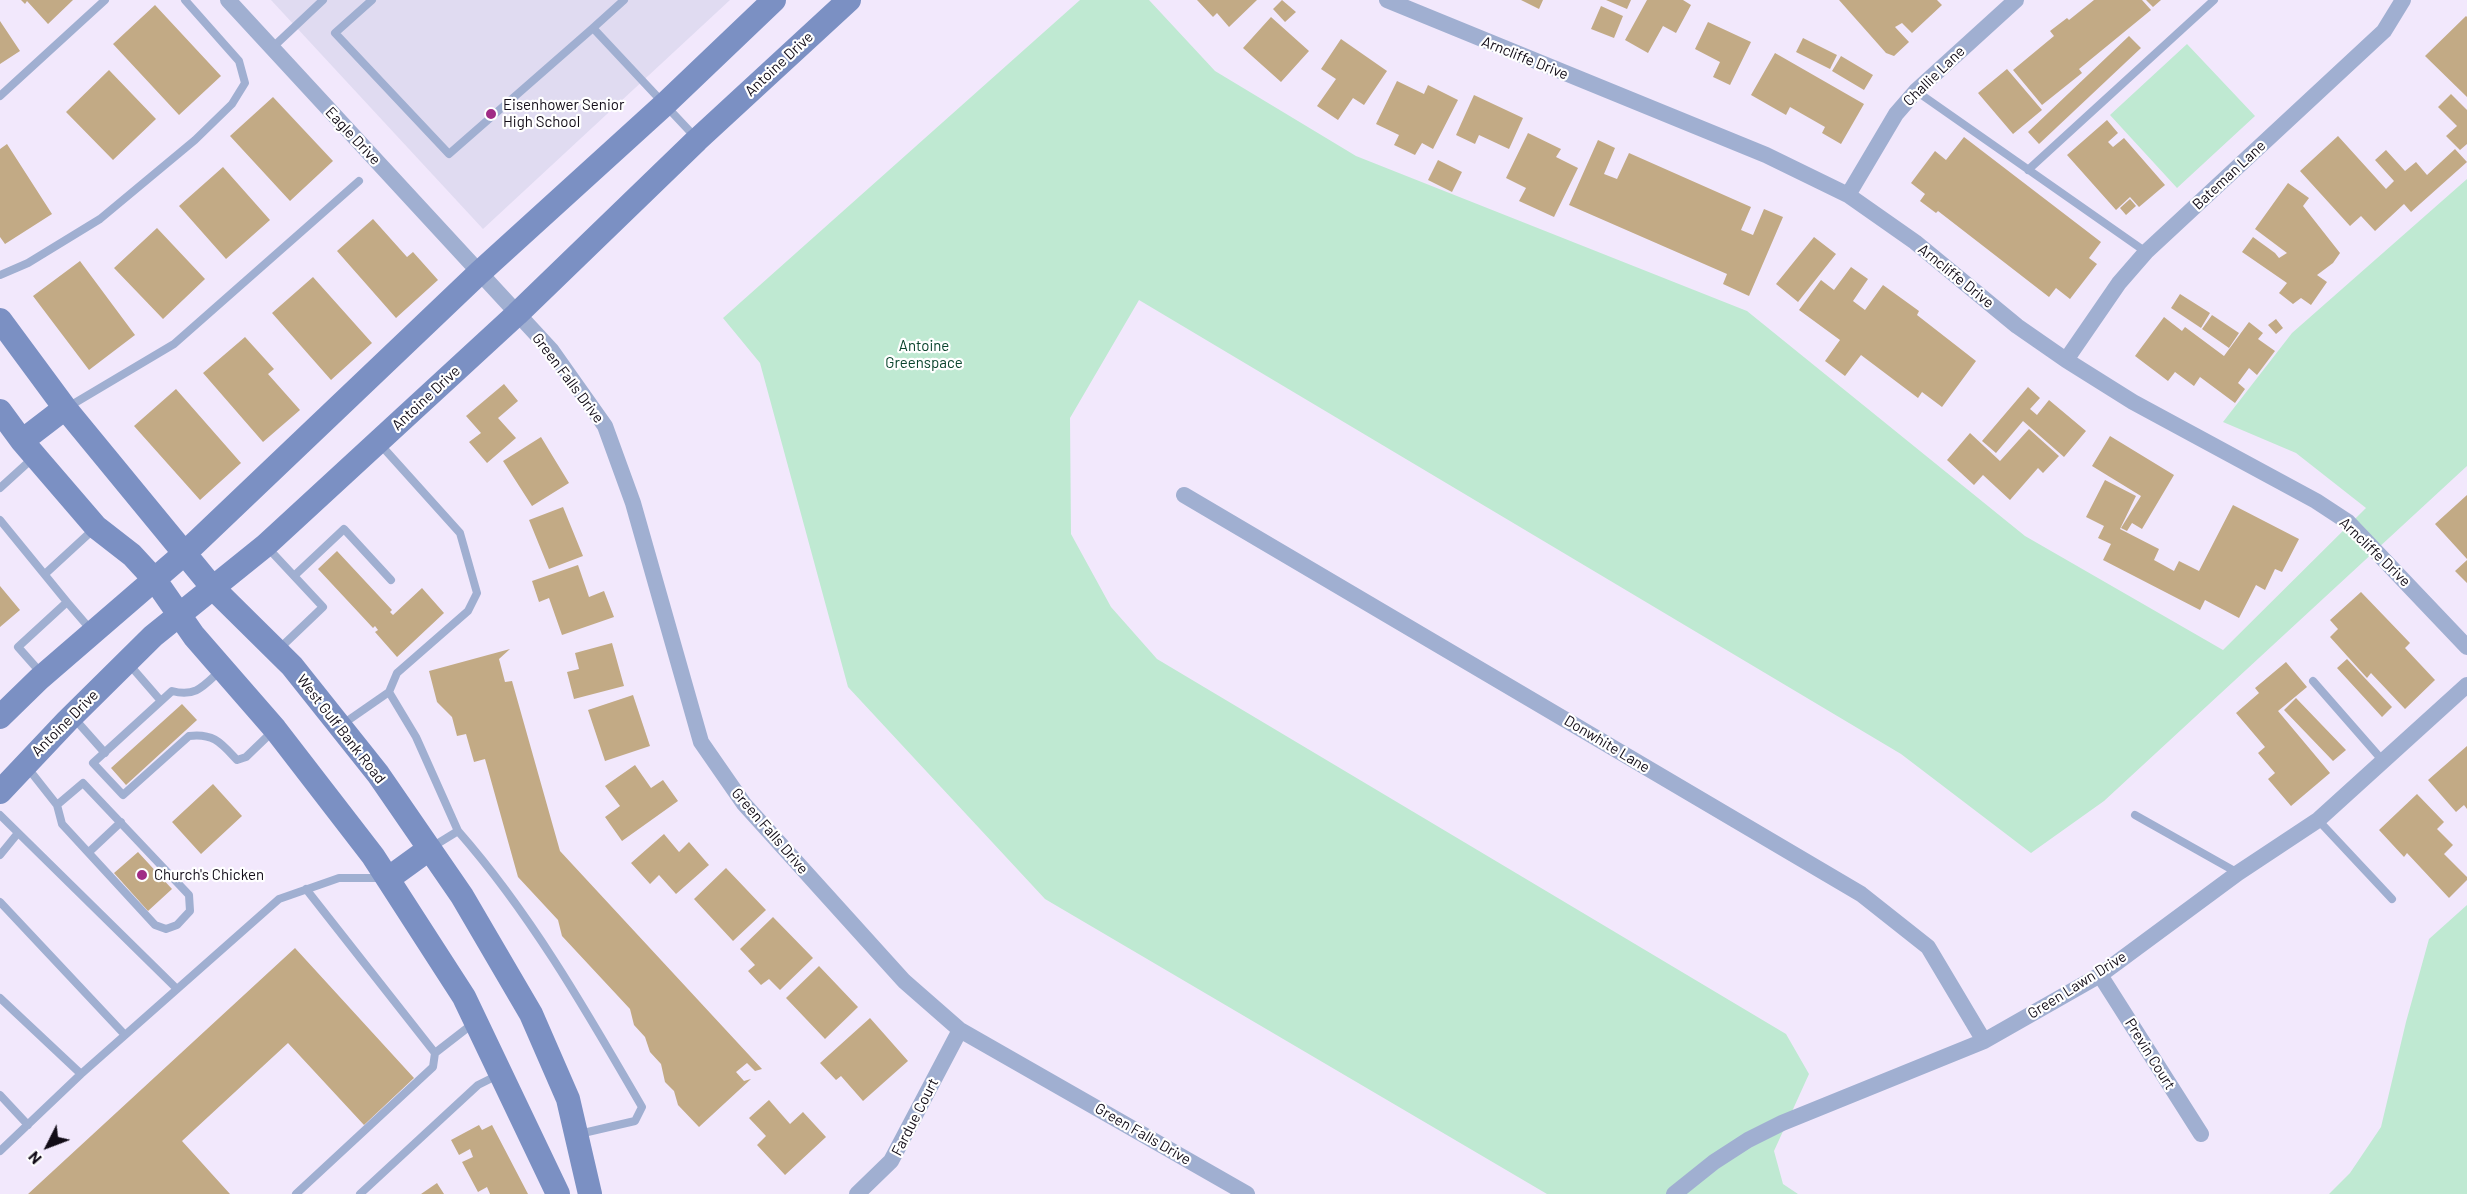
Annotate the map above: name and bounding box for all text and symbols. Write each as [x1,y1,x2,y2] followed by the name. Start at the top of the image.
[741,28,817,100] street label: Antoine Drive
[1479,32,1571,84] street label: Arncliffe Drive
[1899,42,1969,110] street label: Challie Lane
[503,96,624,131] place label: Eisenhower Senior High School
[322,103,384,169] street label: Eagle Drive
[484,107,498,121] marker: Eisenhower Senior High School
[2189,137,2269,213] street label: Bateman Lane
[1915,240,1997,312] street label: Arncliffe Drive
[528,329,608,427] street label: Green Falls Drive
[885,337,963,372] park label: Antoine Greenspace
[388,362,464,434] street label: Antoine Drive
[2336,514,2414,590] street label: Arncliffe Drive
[293,671,389,787] street label: West Gulf Bank Road
[28,686,102,760] street label: Antoine Drive
[1561,711,1653,777] street label: Donwhite Lane
[728,784,812,878] street label: Green Falls Drive
[154,866,264,884] place label: Church's Chicken
[135,868,149,882] marker: Church's Chicken
[2024,947,2130,1023] street label: Green Lawn Drive
[2121,1015,2179,1093] street label: Previn Court
[888,1075,942,1159] street label: Fardue Court
[1092,1099,1194,1169] street label: Green Falls Drive
[18,1116,78,1176] north arrow
[24,1148,45,1169] text: N

